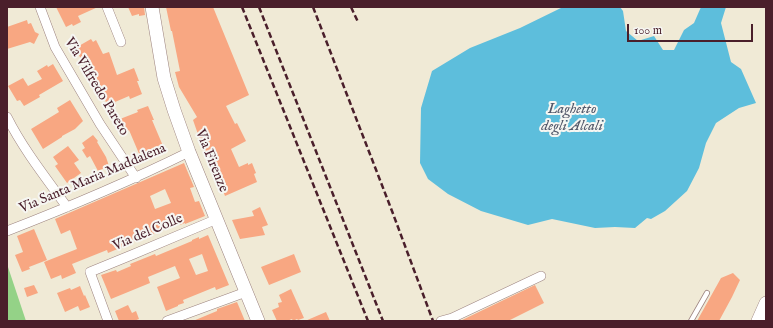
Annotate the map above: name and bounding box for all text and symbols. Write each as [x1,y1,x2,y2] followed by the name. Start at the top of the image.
[629,16,755,42] scale bar
[634,23,662,38] text: 100 m
[60,35,132,139] street label: Via Vilfredo Pareto
[541,101,603,136] water label: Laghetto degli Alcali
[191,127,231,195] street label: Via Firenze
[17,140,169,218] street label: Via Santa Maria Maddalena
[111,211,185,255] street label: Via del Colle

